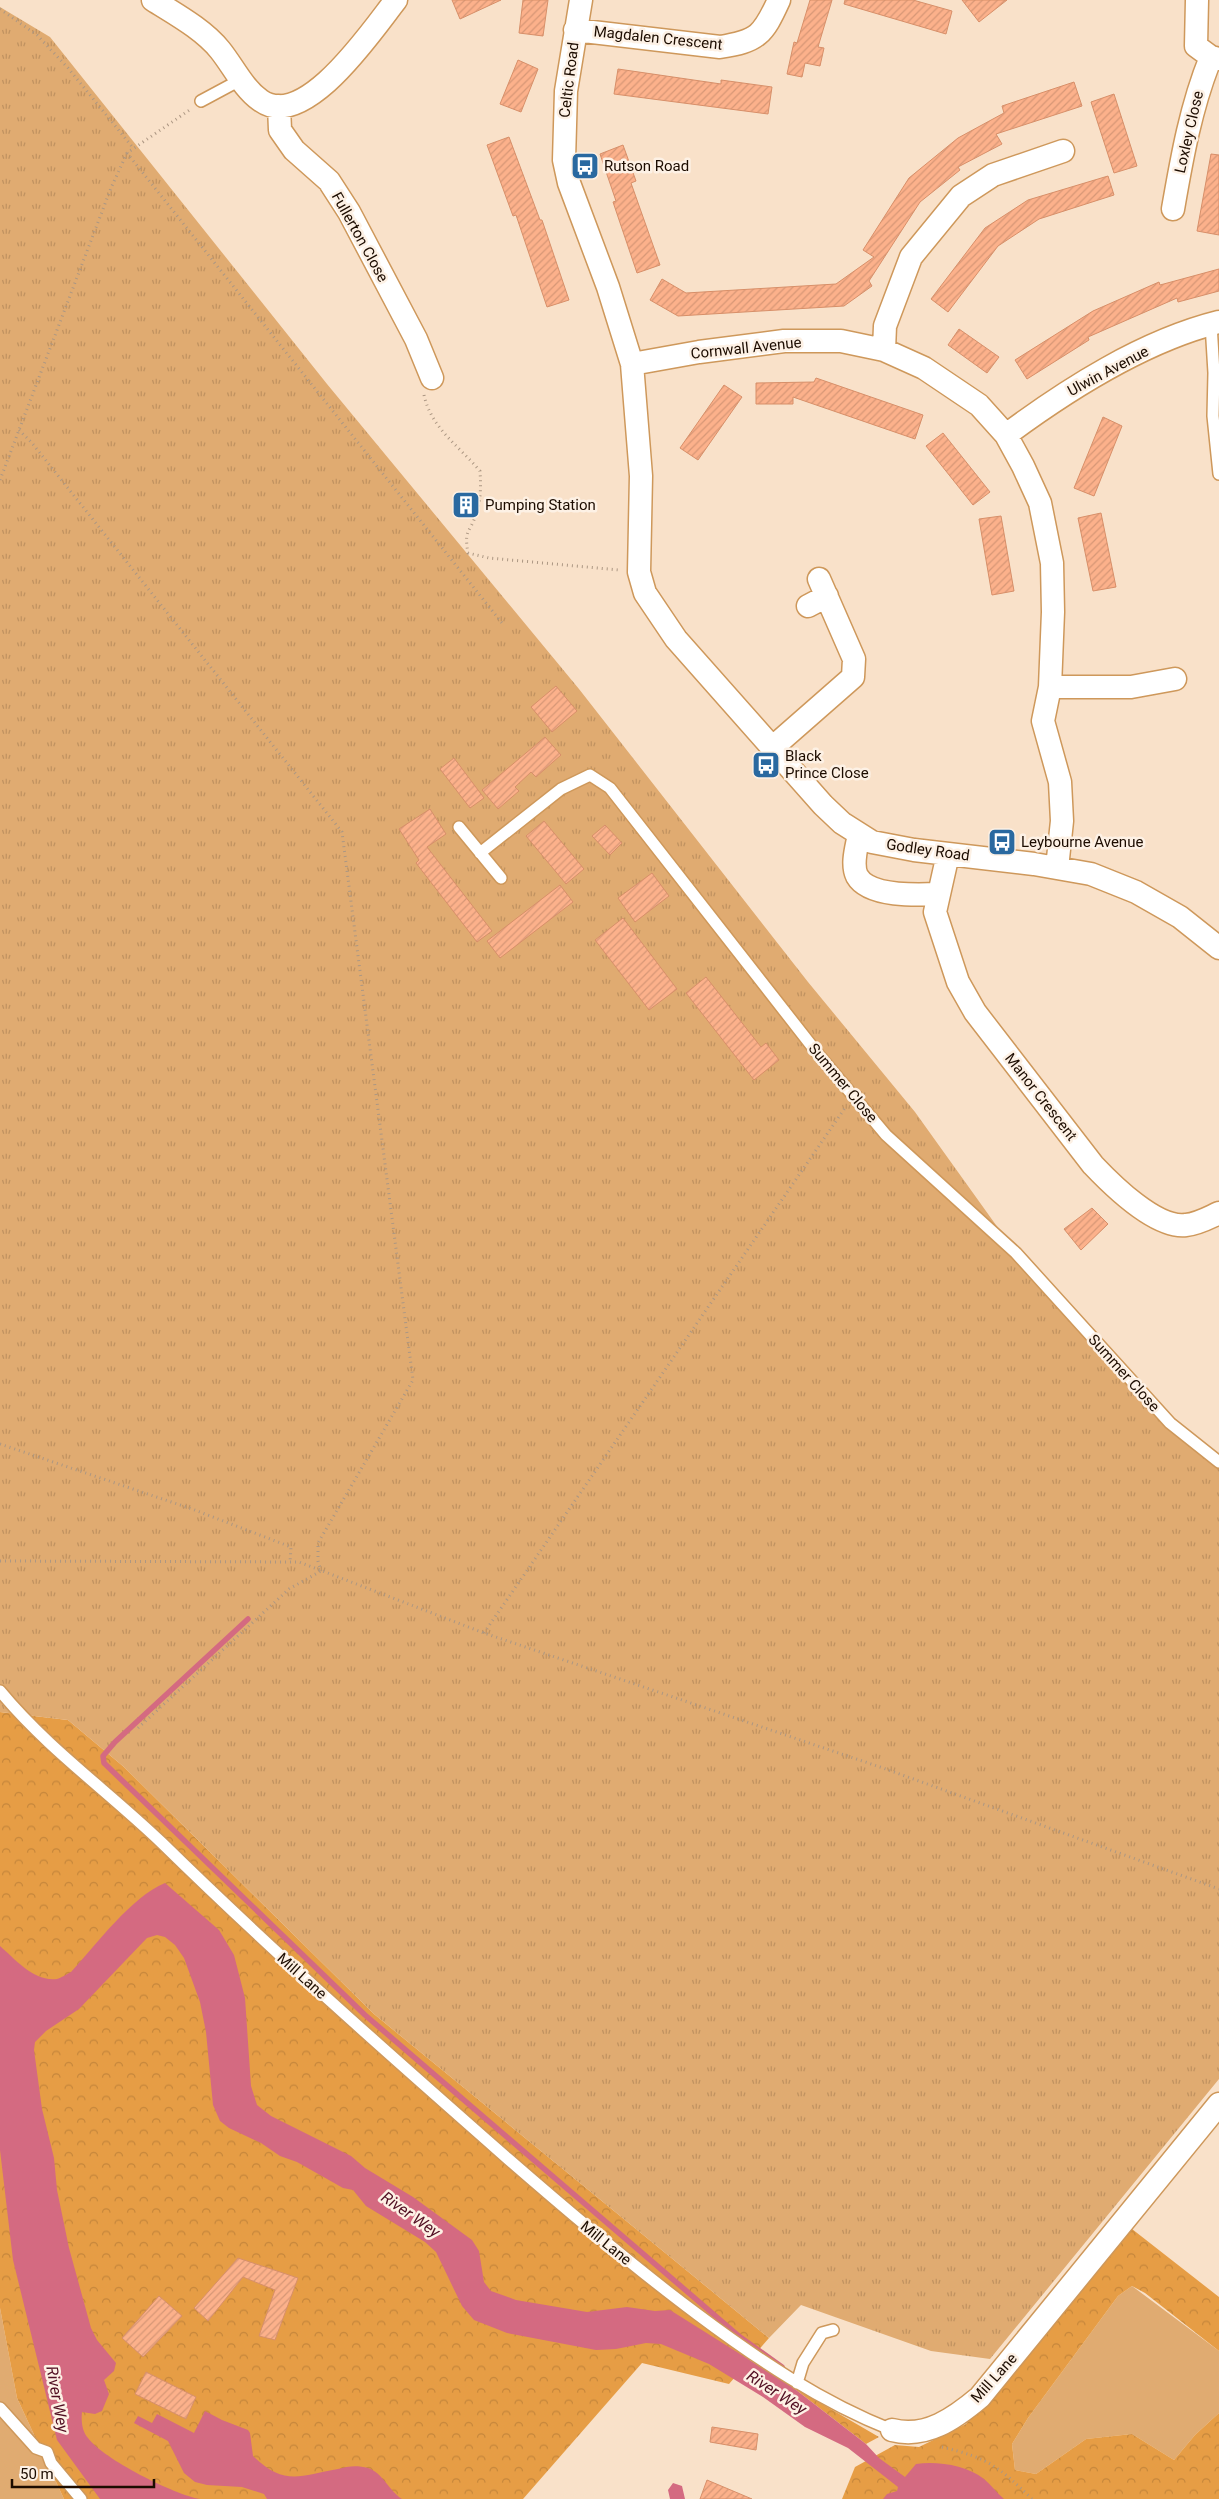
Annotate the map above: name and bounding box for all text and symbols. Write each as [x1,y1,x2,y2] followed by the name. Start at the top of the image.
[593,22,723,54] street label: Magdalen Crescent
[555,41,583,119] street label: Celtic Road
[1171,89,1207,175] street label: Loxley Close
[570,151,600,181] bus stop icon: Rutson Road
[604,157,689,175] place label: Rutson Road
[328,189,392,285] street label: Fullerton Close
[690,333,802,363] street label: Cornwall Avenue
[1064,342,1152,400] street label: Ulwin Avenue
[451,490,481,520] building icon: Pumping Station
[485,496,596,514] place label: Pumping Station
[785,747,869,782] place label: Black Prince Close
[751,750,781,780] bus stop icon: Black Prince Close
[987,827,1017,857] bus stop icon: Leybourne Avenue
[1021,833,1143,851] place label: Leybourne Avenue
[885,835,971,865] street label: Godley Road
[805,1040,881,1126] street label: Summer Close
[1001,1050,1081,1144] street label: Manor Crescent
[1085,1331,1163,1415] street label: Summer Close
[274,1949,330,2003] street label: Mill Lane
[378,2187,444,2242] water label: River Wey
[577,2217,635,2269] street label: Mill Lane
[967,2350,1021,2406] street label: Mill Lane
[42,2364,73,2434] water label: River Wey
[743,2366,811,2419] water label: River Wey
[12,2456,155,2488] scale bar
[20,2465,54,2483] text: 50 m

